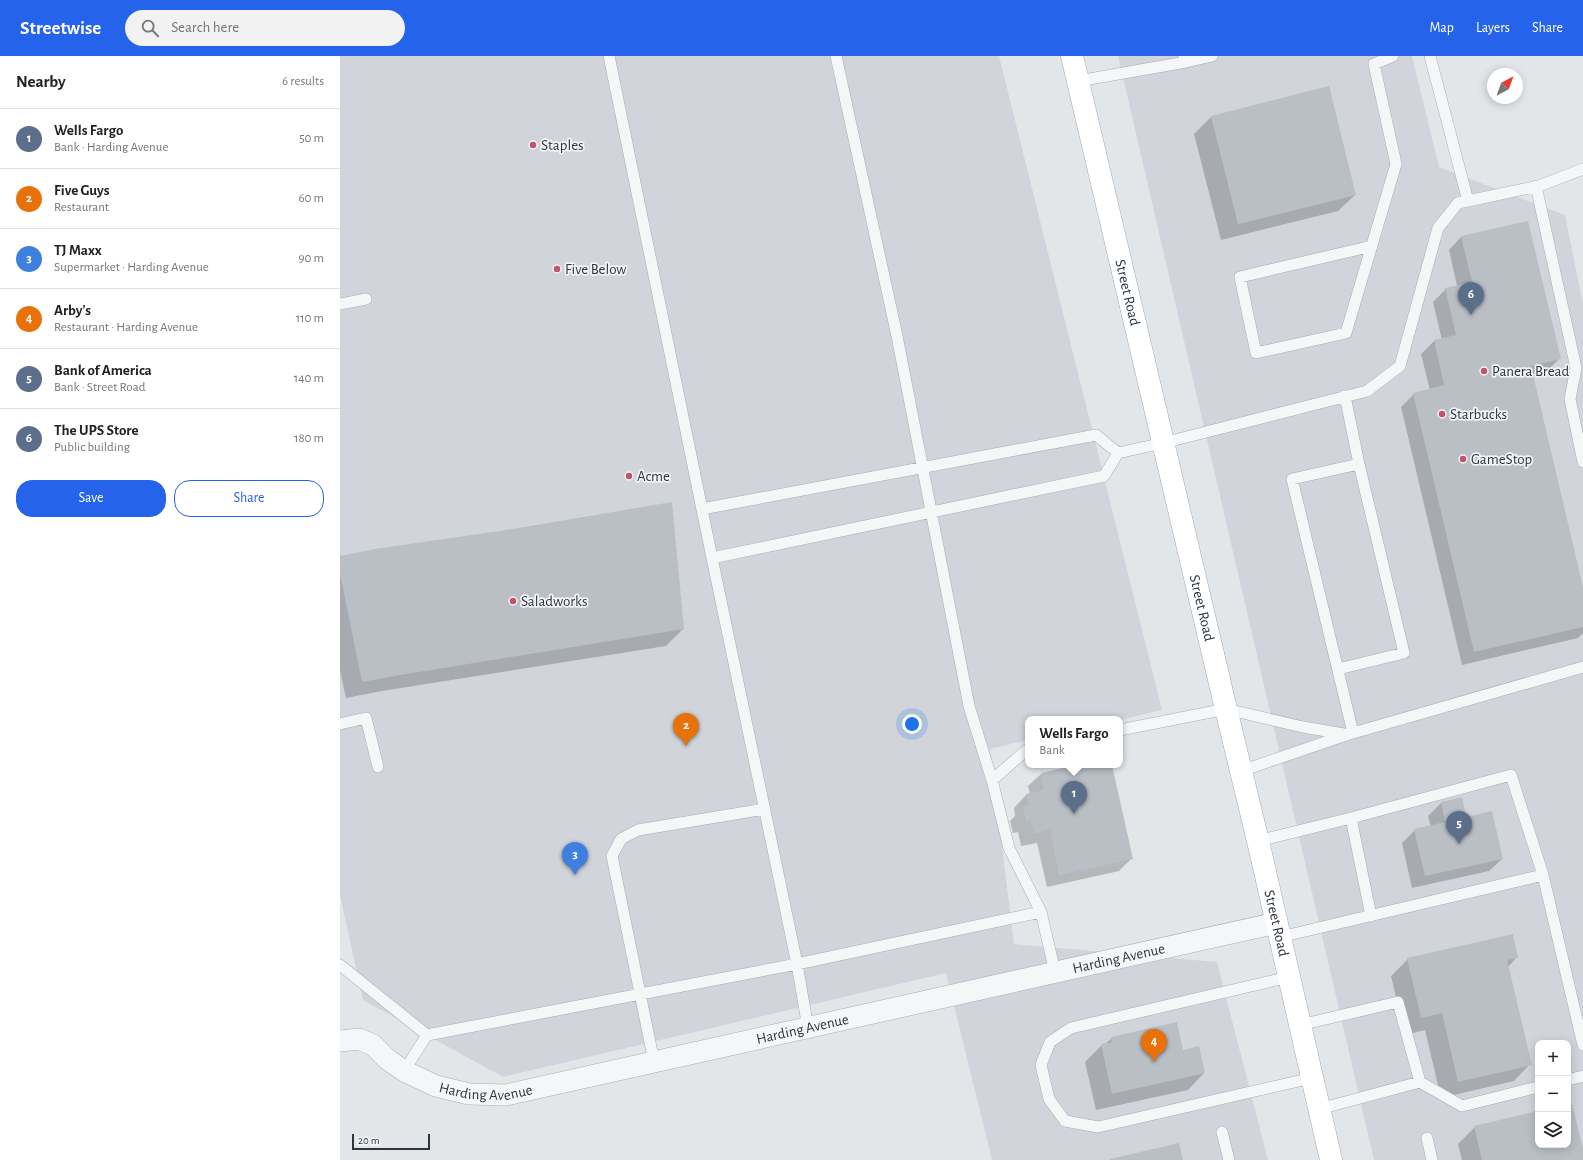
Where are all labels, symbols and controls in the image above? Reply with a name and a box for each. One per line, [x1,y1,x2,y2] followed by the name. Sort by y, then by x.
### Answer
[125,10,405,46] search box
[139,17,161,39] icon: search
[20,19,101,38] text: Streetwise
[171,20,239,35] text: Search here
[1429,21,1454,35] text: Map
[1476,21,1510,35] text: Layers
[1532,21,1563,35] text: Share
[1487,68,1523,104] north arrow
[16,73,66,90] text: Nearby
[282,75,324,88] text: 6 results
[54,123,123,138] text: Wells Fargo
[27,132,31,145] text: 1
[299,132,324,145] text: 50 m
[541,138,584,153] place label: Staples
[528,140,538,150] marker: Staples
[54,141,168,154] text: Bank · Harding Avenue
[54,183,110,198] text: Five Guys
[26,192,32,205] text: 2
[298,192,324,205] text: 60 m
[54,201,109,214] text: Restaurant
[54,243,102,258] text: TJ Maxx
[26,252,32,265] text: 3
[298,252,324,265] text: 90 m
[1112,258,1142,328] street label: Street Road
[54,261,209,274] text: Supermarket · Harding Avenue
[565,262,626,277] place label: Five Below
[552,264,562,274] marker: Five Below
[1458,282,1484,315] pin: 6
[54,303,91,318] text: Arby's
[26,312,32,325] text: 4
[296,312,324,325] text: 110 m
[54,321,198,334] text: Restaurant · Harding Avenue
[54,363,152,378] text: Bank of America
[1492,364,1570,379] place label: Panera Bread
[1479,366,1489,376] marker: Panera Bread
[26,372,32,385] text: 5
[294,372,324,385] text: 140 m
[54,381,145,394] text: Bank · Street Road
[1450,407,1507,422] place label: Starbucks
[1437,409,1447,419] marker: Starbucks
[54,423,139,438] text: The UPS Store
[26,432,32,445] text: 6
[294,432,324,445] text: 180 m
[54,441,130,454] text: Public building
[1471,452,1532,467] place label: GameStop
[1458,454,1468,464] marker: GameStop
[637,469,670,484] place label: Acme
[624,471,634,481] marker: Acme
[16,480,166,517] button: Save
[174,480,324,517] button: Share
[1187,573,1217,643] street label: Street Road
[521,594,587,609] place label: Saladworks
[508,596,518,606] marker: Saladworks
[673,713,699,746] pin: 2
[902,714,922,734] your location
[1025,716,1123,768] popup
[1039,726,1109,741] text: Wells Fargo
[1039,744,1065,757] text: Bank
[1061,781,1087,814] pin: 1
[1446,811,1472,844] pin: 5
[562,842,588,875] pin: 3
[1261,889,1291,958] street label: Street Road
[1071,941,1166,976] street label: Harding Avenue
[755,1012,850,1047] street label: Harding Avenue
[1141,1029,1167,1062] pin: 4
[1535,1040,1571,1148] map controls
[1535,1040,1571,1076] button: +
[1535,1076,1571,1112] button: −
[438,1080,534,1103] street label: Harding Avenue
[1535,1112,1571,1148] button: layers
[352,1132,430,1151] scale bar
[358,1135,379,1146] text: 20 m

